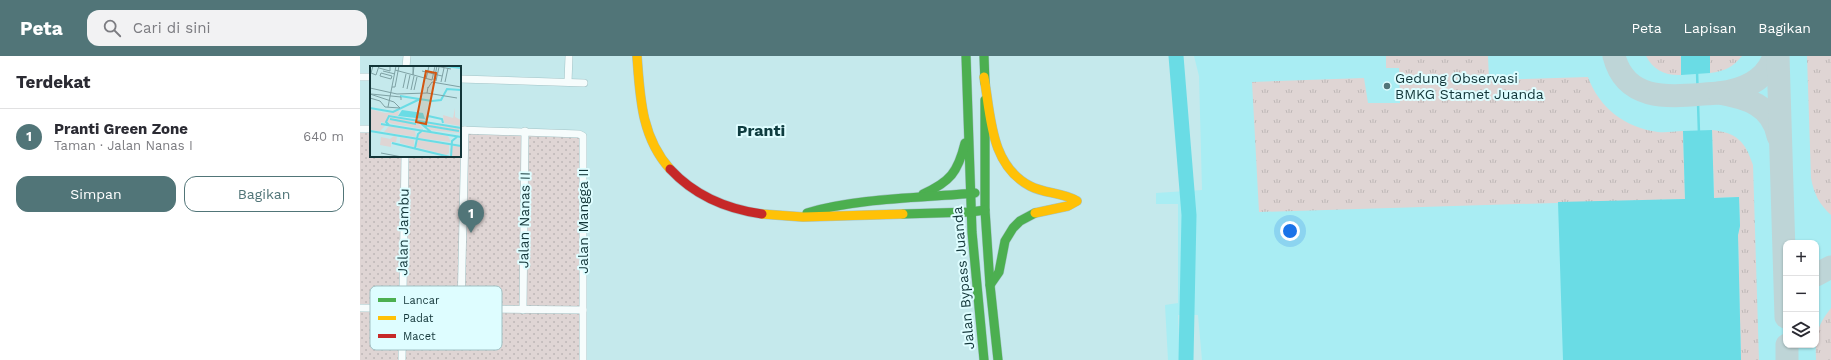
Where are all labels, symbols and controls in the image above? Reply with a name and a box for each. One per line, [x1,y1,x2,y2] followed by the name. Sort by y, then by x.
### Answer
[87,10,367,46] search box
[20,17,63,40] text: Peta
[101,17,123,39] icon: search
[133,19,210,37] text: Cari di sini
[1632,20,1662,36] text: Peta
[1684,20,1736,36] text: Lapisan
[1758,20,1811,36] text: Bagikan
[370,66,461,157] inset map
[1395,70,1544,102] place label: Gedung Observasi BMKG Stamet Juanda
[16,72,91,92] text: Terdekat
[1382,81,1392,91] marker: Gedung Observasi BMKG Stamet Juanda
[54,120,188,138] text: Pranti Green Zone
[737,121,785,140] district label: Pranti
[26,129,32,144] text: 1
[303,129,344,144] text: 640 m
[54,138,193,153] text: Taman · Jalan Nanas I
[575,168,591,274] street label: Jalan Mangga II
[515,172,533,268] street label: Jalan Nanas II
[16,176,176,212] button: Simpan
[184,176,344,212] button: Bagikan
[394,188,412,276] street label: Jalan Jambu
[458,200,484,233] pin: 1
[949,206,977,350] street label: Jalan Bypass Juanda
[1280,221,1300,241] your location
[1783,240,1819,348] map controls
[1783,240,1819,276] button: +
[1783,276,1819,312] button: −
[370,286,502,350] legend
[403,294,440,307] text: Lancar
[403,312,434,325] text: Padat
[1783,312,1819,348] button: layers
[403,330,436,343] text: Macet

